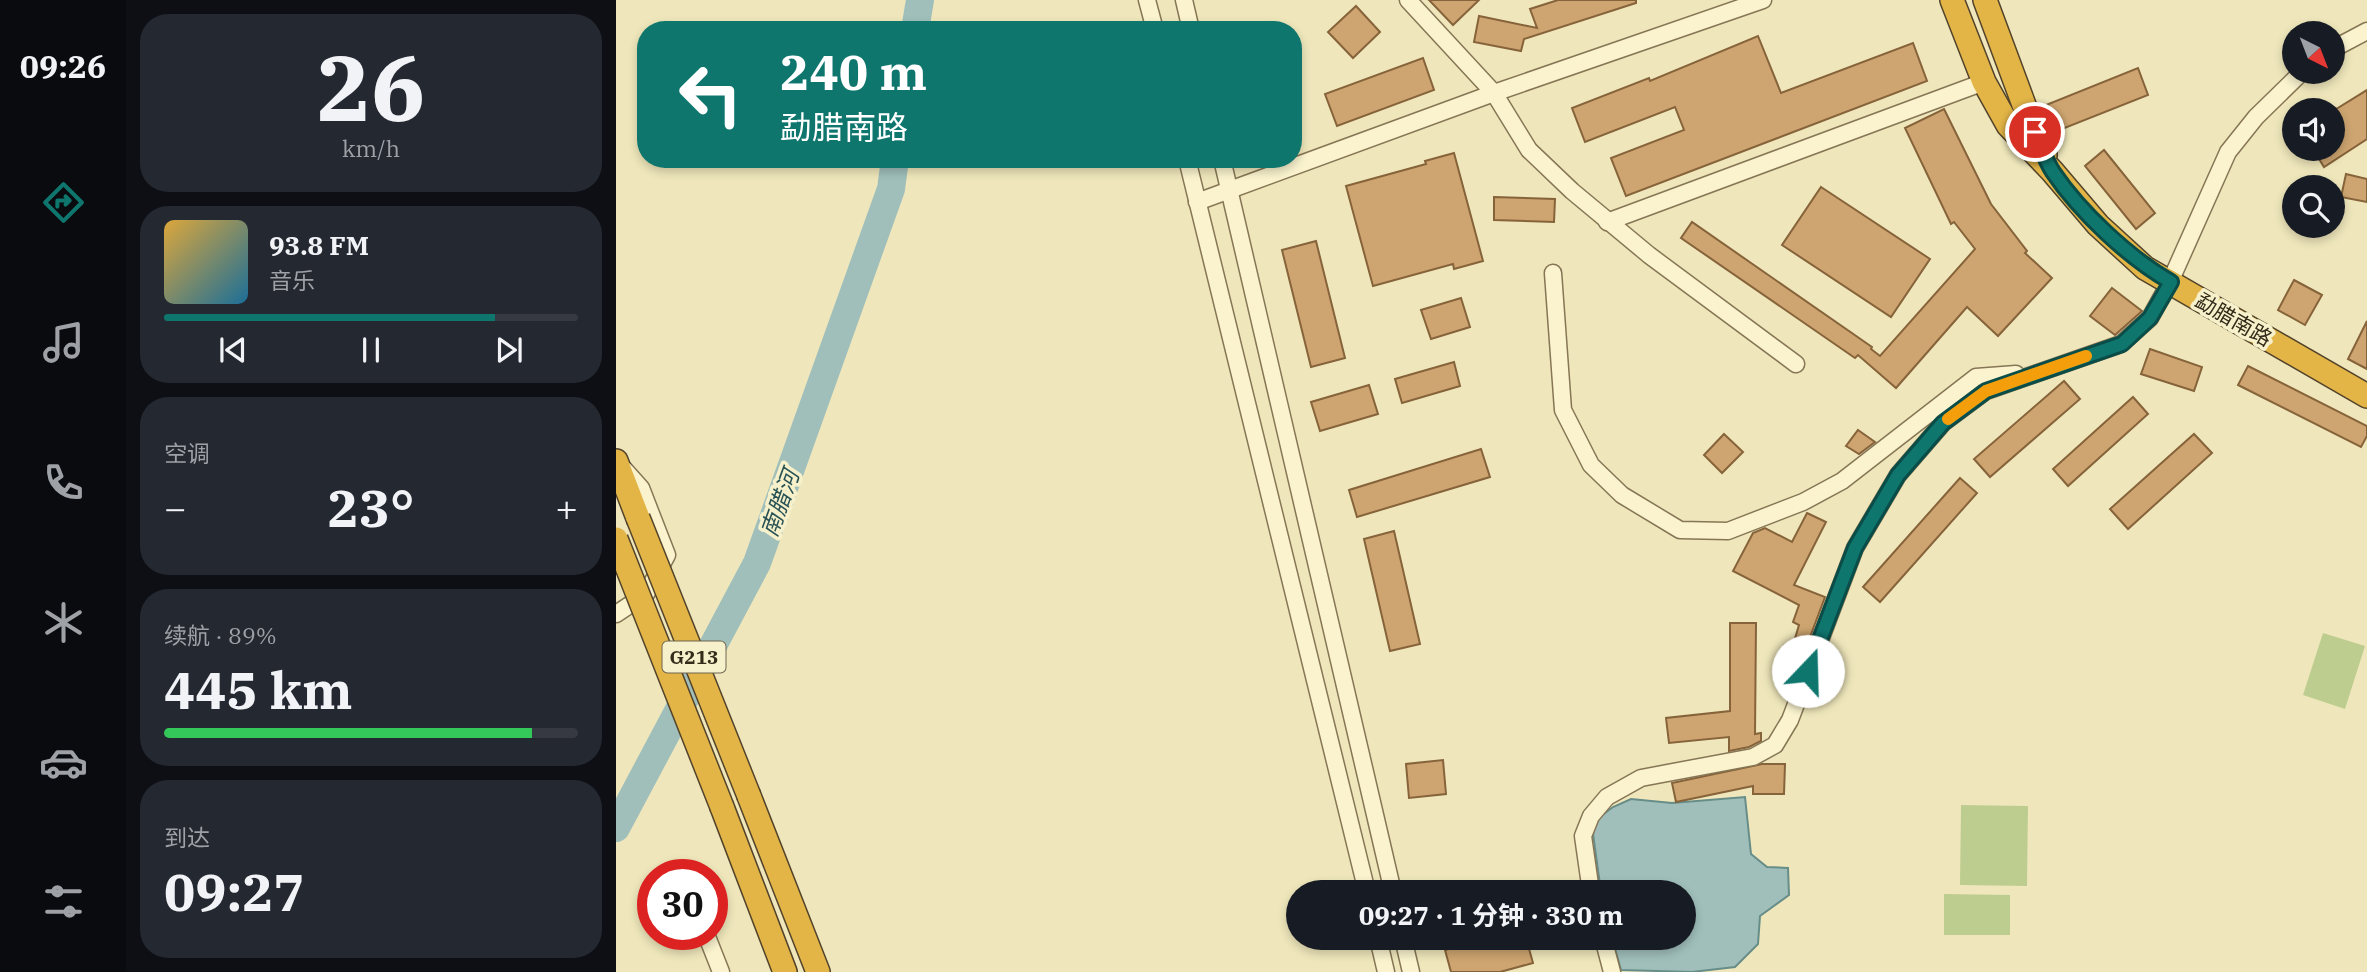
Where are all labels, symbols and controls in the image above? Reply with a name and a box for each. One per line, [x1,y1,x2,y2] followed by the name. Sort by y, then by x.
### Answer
[2282,21,2345,84] north arrow
[2282,21,2345,238] map controls
[316,28,426,146] text: 26
[780,40,927,103] text: 240 m
[20,45,106,87] text: 09:26
[665,49,756,140] icon: left
[2282,98,2345,161] button: sound
[2005,102,2065,162] pin
[780,106,908,148] text: 勐腊南路
[2016,113,2054,151] icon: arrive
[342,133,400,163] text: km/h
[2282,175,2345,238] button: search
[39,178,88,227] icon: directions
[269,228,369,262] text: 93.8 FM
[269,265,315,295] text: 音乐
[2191,286,2277,352] street label: 勐腊南路
[39,318,88,367] icon: music
[214,331,252,369] icon: previous
[352,331,390,369] icon: pause
[490,331,528,369] icon: next
[164,438,210,468] text: 空调
[39,458,88,507] icon: phone
[753,462,806,541] water label: 南腊河
[328,474,414,541] text: 23°
[164,483,187,532] text: −
[555,483,578,532] text: +
[39,598,88,647] icon: climate
[164,620,277,650] text: 续航 · 89%
[1771,634,1845,708] position arrow
[662,642,726,672] road number: G213
[164,656,353,723] text: 445 km
[39,738,88,787] icon: car
[164,822,210,852] text: 到达
[164,858,305,925] text: 09:27
[637,859,728,950] speed limit sign: 30
[39,877,88,926] icon: filters
[1359,898,1623,932] text: 09:27 · 1 分钟 · 330 m

